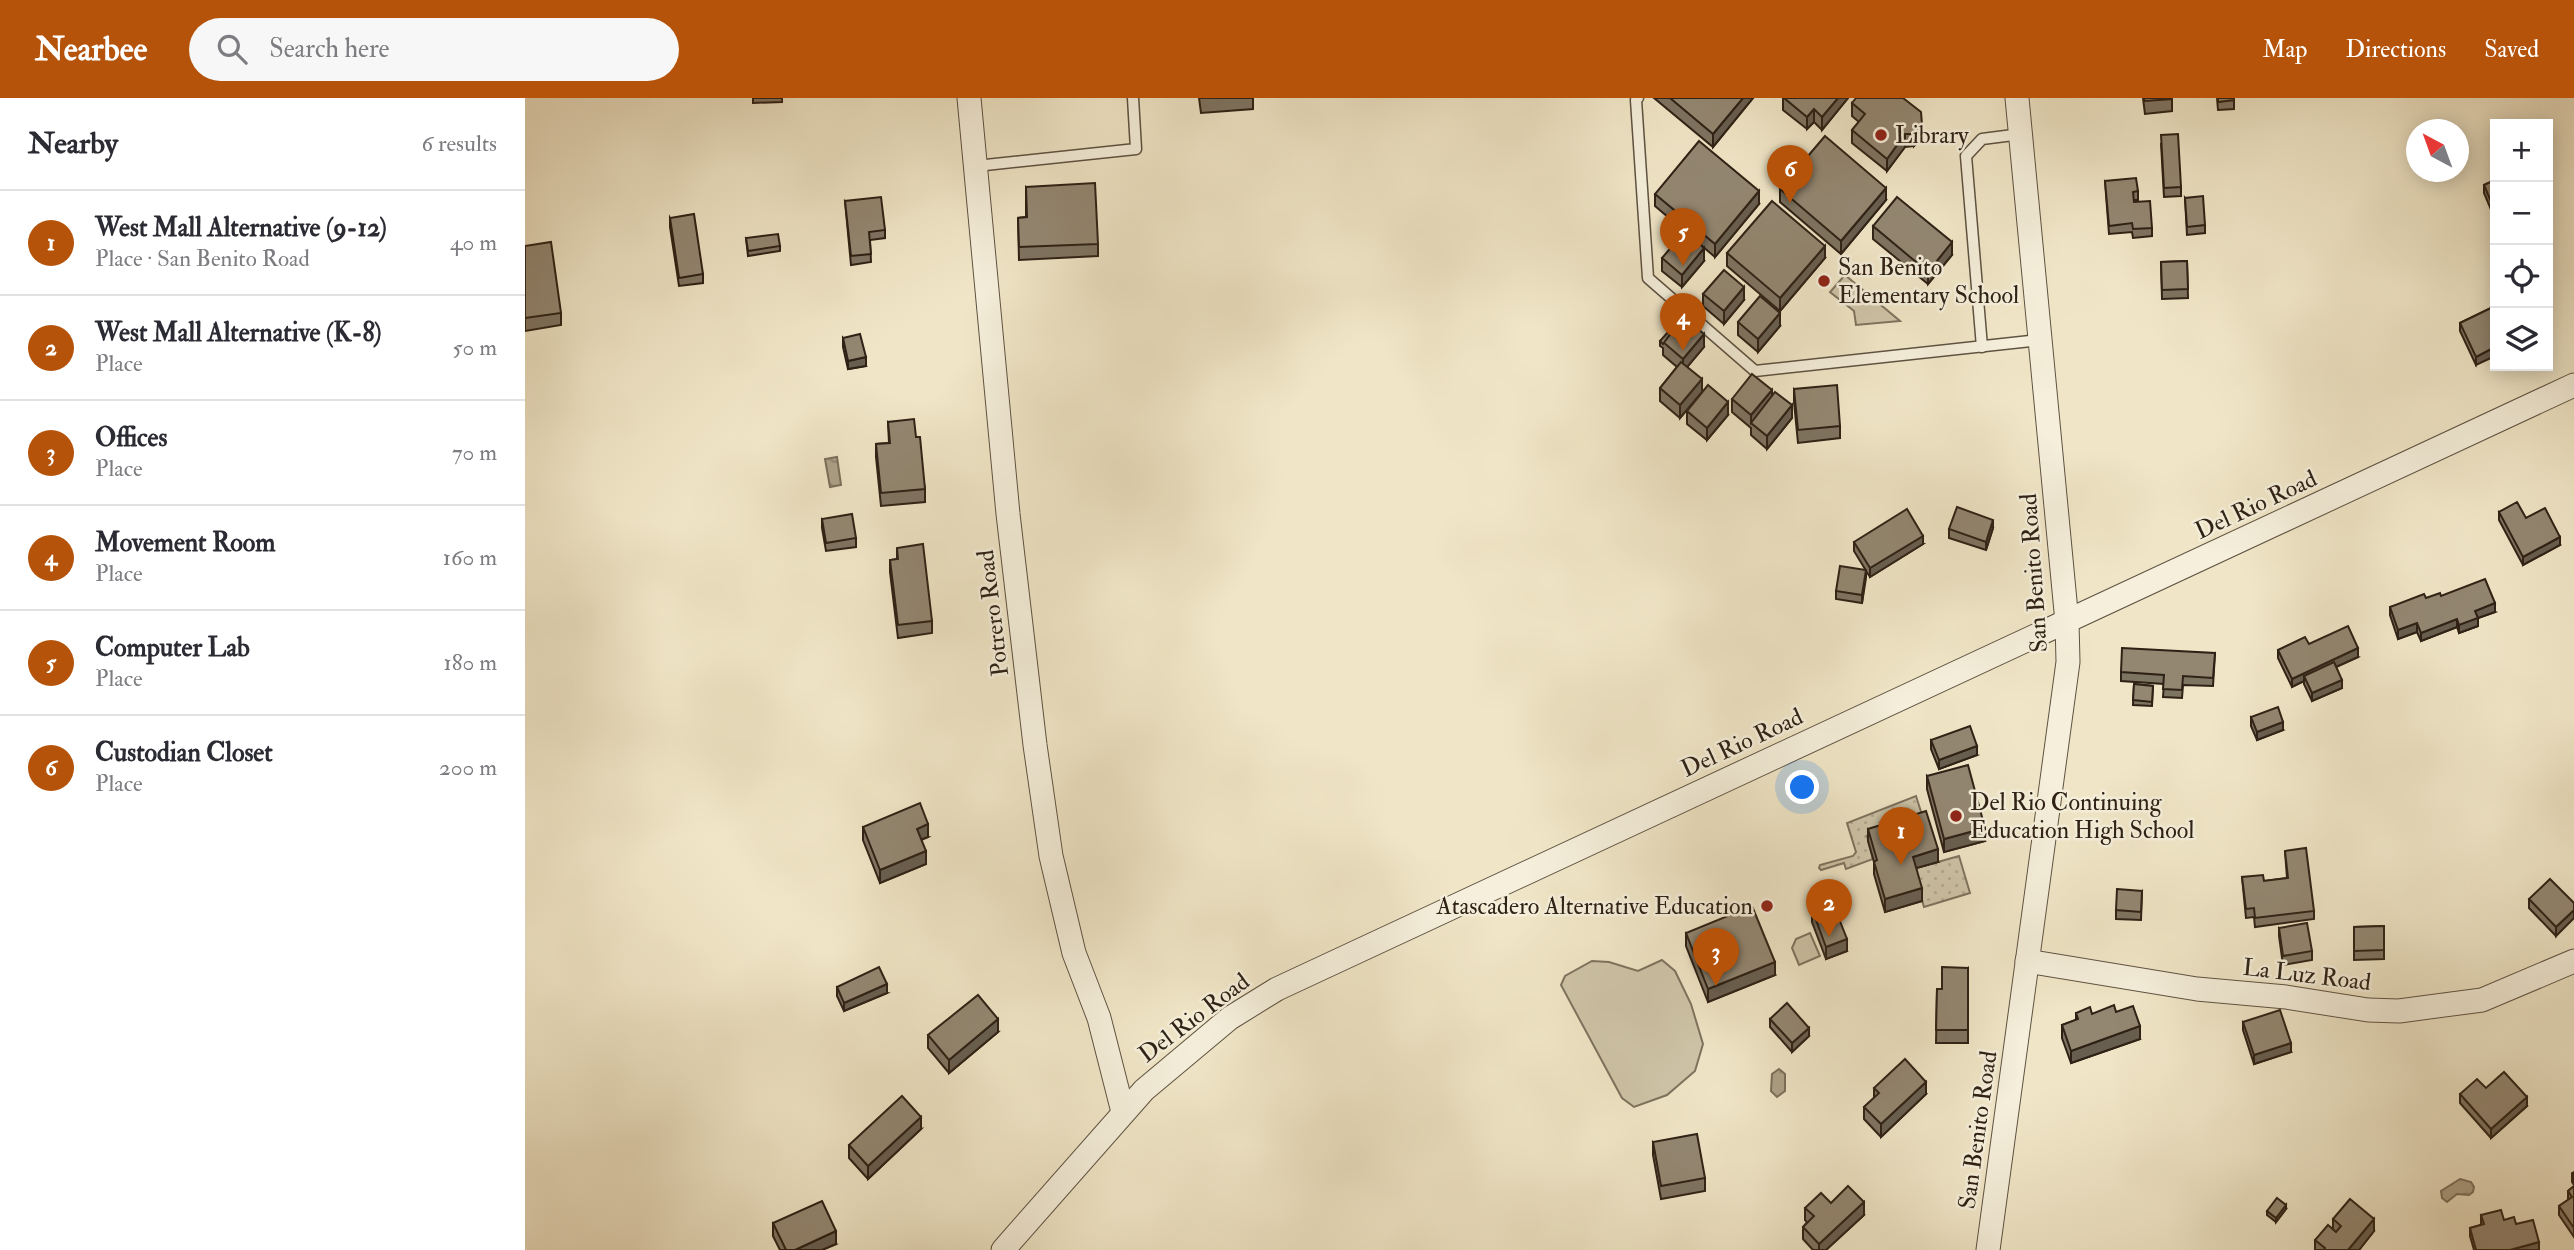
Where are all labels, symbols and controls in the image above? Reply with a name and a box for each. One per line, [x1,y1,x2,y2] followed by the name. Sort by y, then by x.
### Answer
[189,18,679,81] search box
[35,29,147,70] text: Nearbee
[213,30,251,68] icon: search
[269,33,389,65] text: Search here
[2262,34,2307,65] text: Map
[2345,34,2446,65] text: Directions
[2484,34,2539,65] text: Saved
[2406,119,2469,182] north arrow
[2490,119,2553,371] map controls
[2490,119,2553,182] button: +
[1895,120,1969,151] place label: Library
[28,125,118,162] text: Nearby
[1873,127,1889,143] marker: Library
[422,129,497,158] text: 6 results
[1767,145,1813,203] pin: 6
[2490,182,2553,245] button: −
[1660,208,1706,266] pin: 5
[95,212,387,244] text: West Mall Alternative (9-12)
[47,228,55,257] text: 1
[450,228,497,257] text: 40 m
[95,244,310,273] text: Place · San Benito Road
[2490,245,2553,308] button: locate
[1838,252,2019,311] place label: San Benito Elementary School
[1816,273,1832,289] marker: San Benito Elementary School
[1660,293,1706,351] pin: 4
[2490,308,2553,371] button: layers
[95,317,381,349] text: West Mall Alternative (K-8)
[45,333,57,362] text: 2
[453,333,497,362] text: 50 m
[95,349,143,378] text: Place
[95,422,167,454] text: Offices
[47,438,55,467] text: 3
[452,438,497,467] text: 70 m
[95,454,143,483] text: Place
[2190,463,2322,547] street label: Del Rio Road
[2013,492,2055,654] street label: San Benito Road
[95,527,275,559] text: Movement Room
[45,543,57,572] text: 4
[443,543,497,572] text: 160 m
[970,548,1016,678] street label: Potrero Road
[95,559,143,588] text: Place
[95,632,250,664] text: Computer Lab
[46,648,56,677] text: 5
[444,648,497,677] text: 180 m
[95,664,143,693] text: Place
[1676,701,1808,785] street label: Del Rio Road
[95,737,273,769] text: Custodian Closet
[45,753,57,782] text: 6
[439,753,497,782] text: 200 m
[95,769,143,798] text: Place
[1785,770,1819,804] your location
[1970,787,2194,846] place label: Del Rio Continuing Education High School
[1878,807,1924,865] pin: 1
[1948,808,1964,824] marker: Del Rio Continuing Education High School
[1806,879,1852,937] pin: 2
[1435,891,1753,922] place label: Atascadero Alternative Education
[1759,898,1775,914] marker: Atascadero Alternative Education
[1693,928,1739,986] pin: 3
[2241,952,2373,998] street label: La Luz Road
[1132,966,1256,1070] street label: Del Rio Road
[1952,1049,2004,1211] street label: San Benito Road

